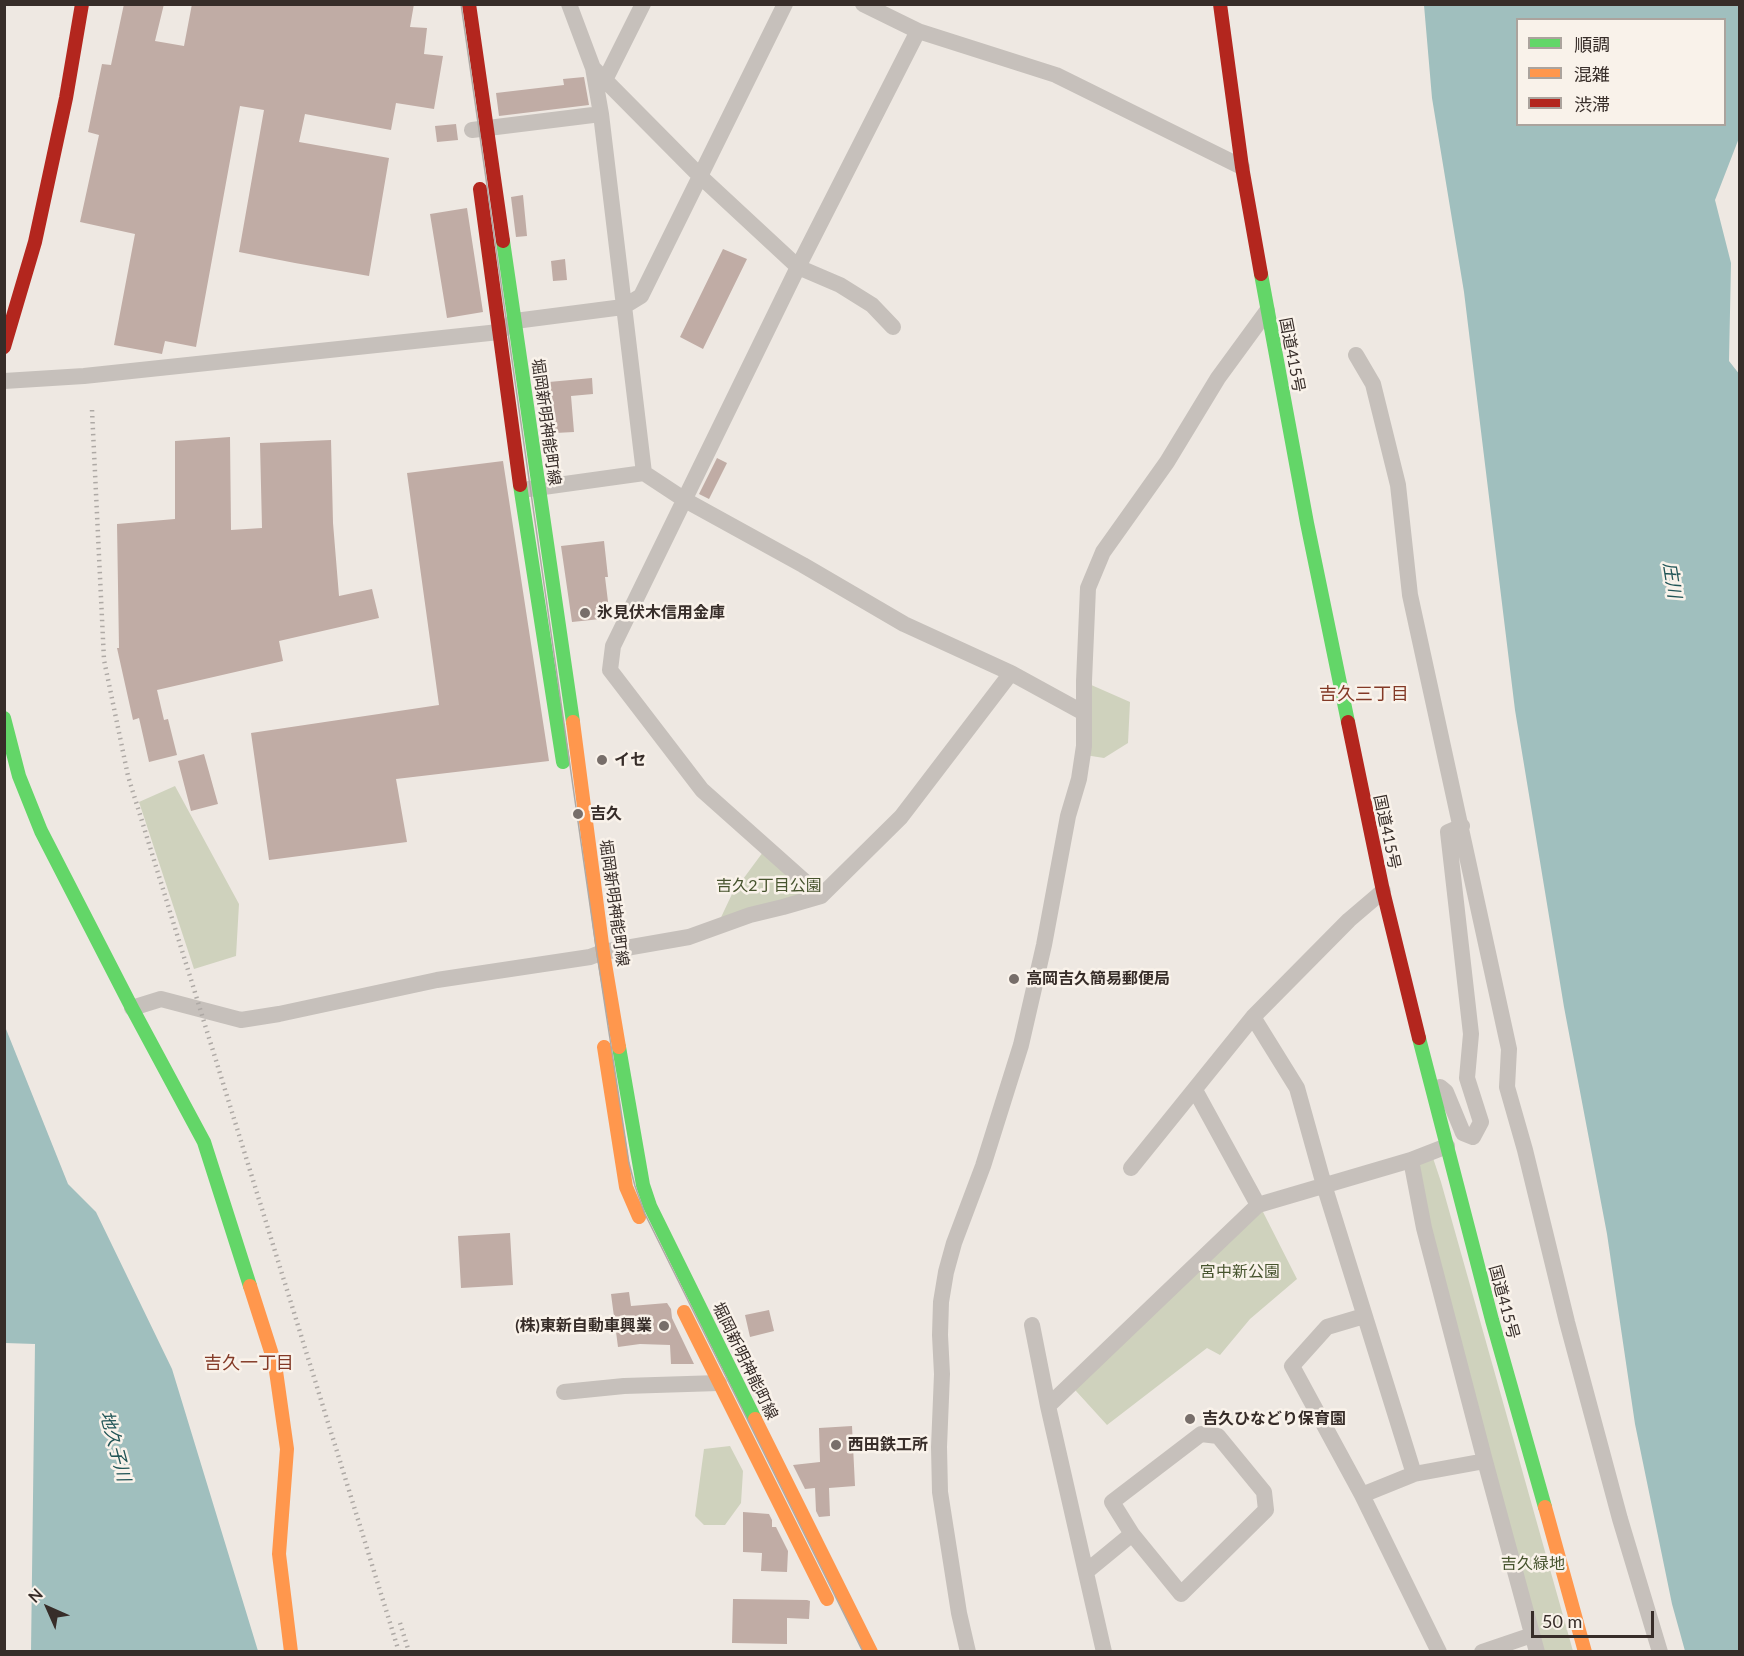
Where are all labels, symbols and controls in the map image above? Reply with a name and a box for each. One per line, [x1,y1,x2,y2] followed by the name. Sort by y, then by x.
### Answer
[1516,18,1726,126] legend
[1574,33,1610,55] text: 順調
[1574,63,1610,85] text: 混雑
[1574,93,1610,115] text: 渋滞
[1275,316,1309,394] street label: 国道415号
[528,357,564,487] street label: 堀岡新明神能町線
[1659,561,1685,599] water label: 庄川
[597,603,725,623] place label: 氷見伏木信用金庫
[578,606,592,620] marker: 氷見伏木信用金庫
[1319,683,1409,705] district label: 吉久三丁目
[614,750,646,770] place label: イセ
[595,753,609,767] marker: イセ
[1370,793,1404,871] street label: 国道415号
[590,804,622,824] place label: 吉久
[571,807,585,821] marker: 吉久
[596,838,632,968] street label: 堀岡新明神能町線
[716,876,822,896] park label: 吉久2丁目公園
[1026,969,1170,989] place label: 高岡吉久簡易郵便局
[1007,972,1021,986] marker: 高岡吉久簡易郵便局
[1200,1262,1280,1282] park label: 宮中新公園
[1485,1263,1523,1341] street label: 国道415号
[708,1299,782,1423] street label: 堀岡新明神能町線
[515,1316,652,1336] place label: (株)東新自動車興業
[657,1319,671,1333] marker: (株)東新自動車興業
[204,1352,294,1374] district label: 吉久一丁目
[95,1408,135,1484] water label: 地久子川
[1202,1409,1346,1429] place label: 吉久ひなどり保育園
[1183,1412,1197,1426] marker: 吉久ひなどり保育園
[848,1435,928,1455] place label: 西田鉄工所
[829,1438,843,1452] marker: 西田鉄工所
[1501,1554,1565,1574] park label: 吉久緑地
[18,1578,78,1638] north arrow
[24,1584,46,1606] text: N
[1534,1599,1657,1637] scale bar
[1542,1610,1582,1632] text: 50 m

